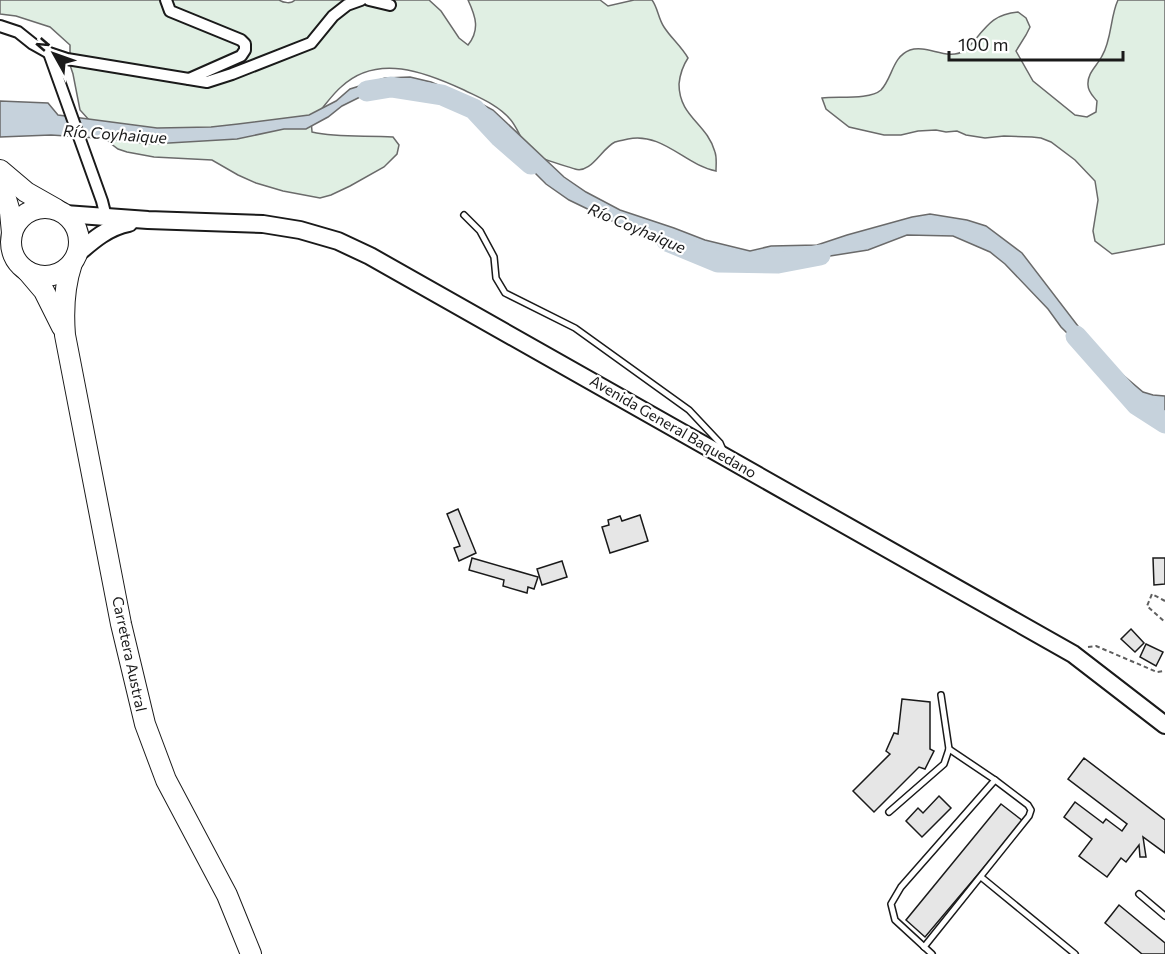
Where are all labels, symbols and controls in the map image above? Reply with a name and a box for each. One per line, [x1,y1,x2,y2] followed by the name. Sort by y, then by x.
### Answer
[24,24,84,84] north arrow
[949,24,1123,62] scale bar
[31,33,53,55] text: N
[958,33,1008,55] text: 100 m
[62,120,168,147] water label: Río Coyhaique
[586,198,689,257] water label: Río Coyhaique
[587,371,760,481] street label: Avenida General Baquedano
[109,595,151,713] street label: Carretera Austral

